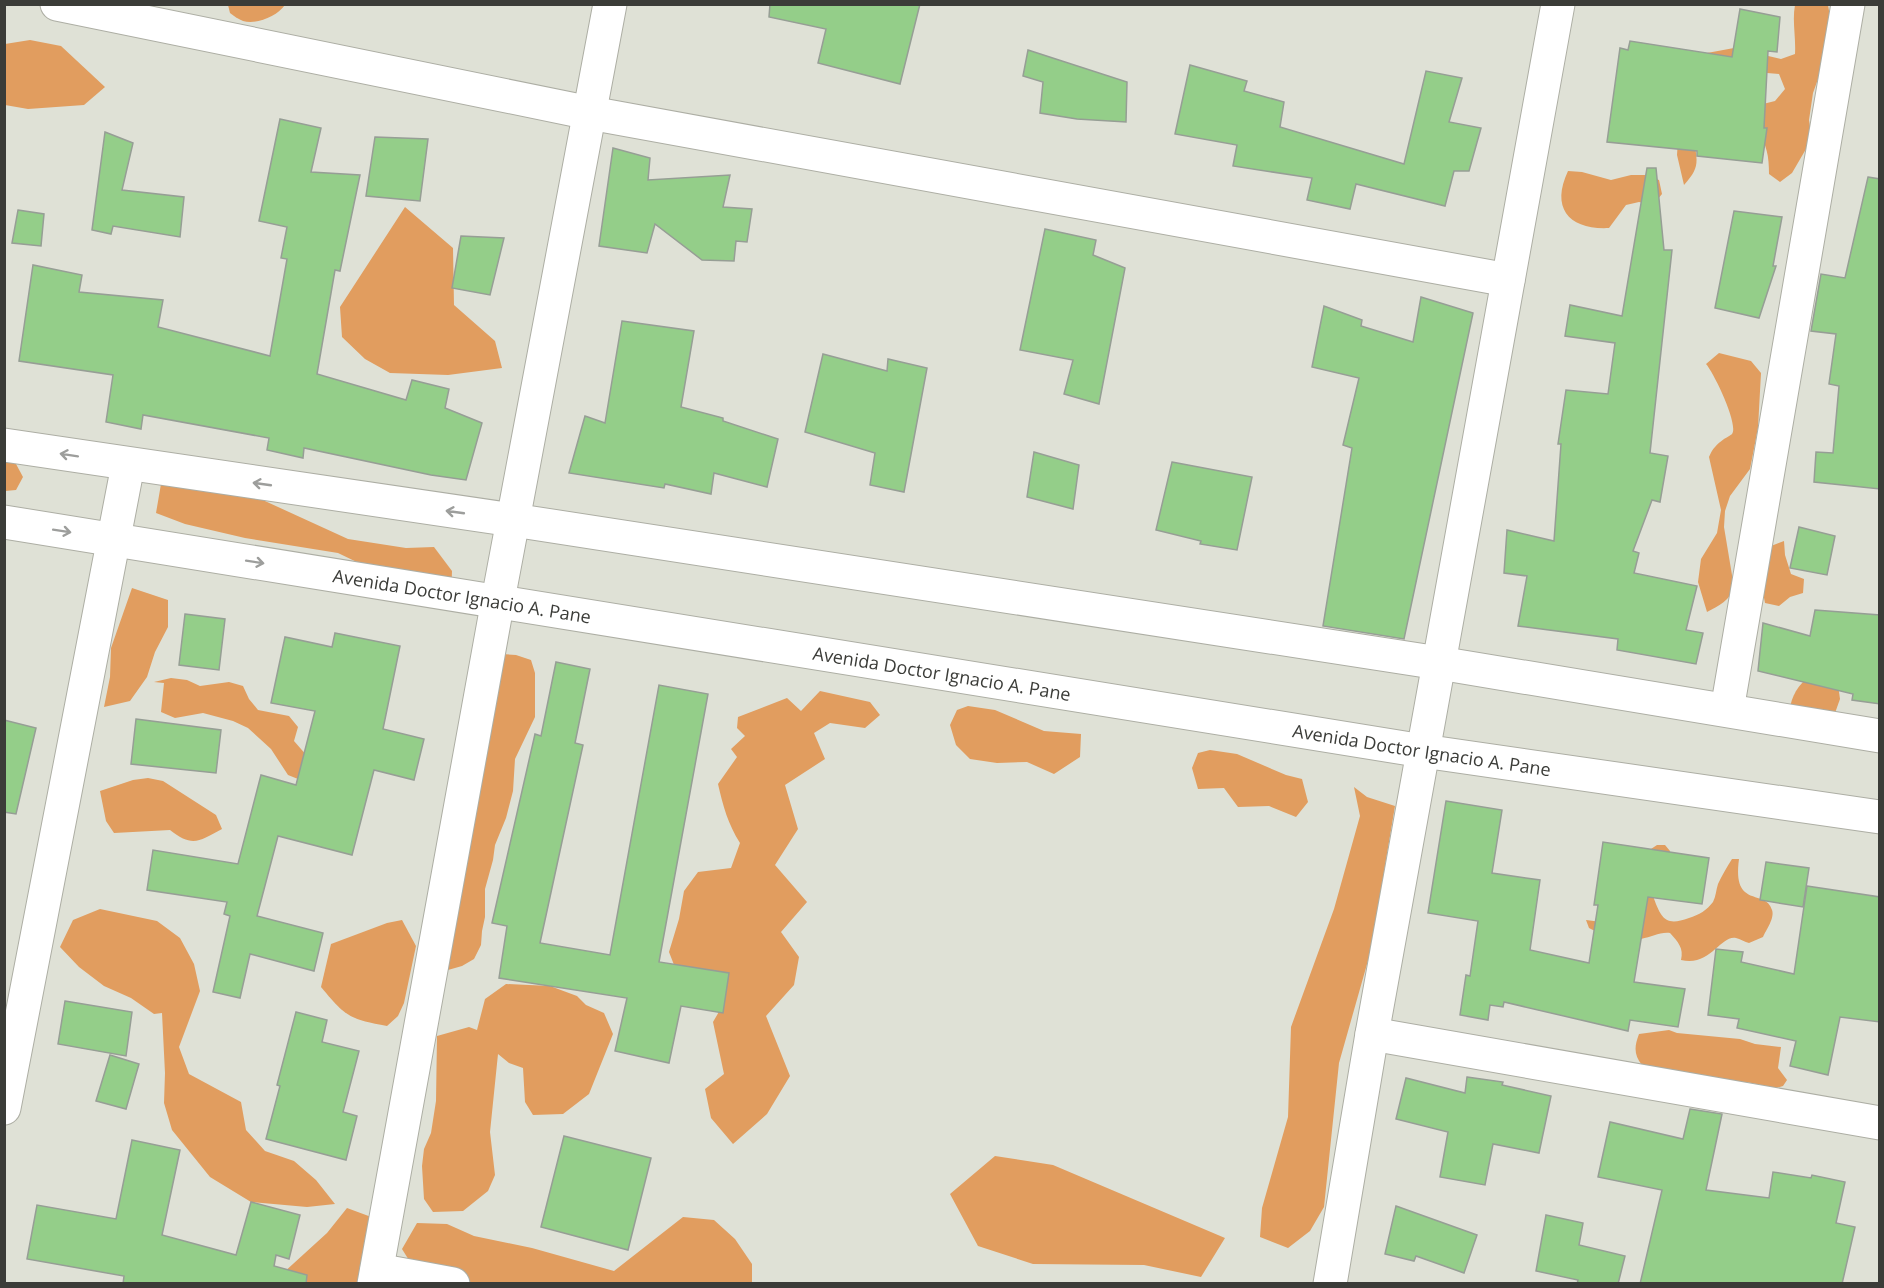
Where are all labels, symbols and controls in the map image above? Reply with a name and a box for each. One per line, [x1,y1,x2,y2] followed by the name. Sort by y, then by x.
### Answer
[60,450,80,461] one-way arrow
[253,479,273,490] one-way arrow
[446,507,466,518] one-way arrow
[52,526,72,537] one-way arrow
[244,556,264,567] one-way arrow
[331,563,593,629] street label: Avenida Doctor Ignacio A. Pane
[811,641,1073,706] street label: Avenida Doctor Ignacio A. Pane
[1291,718,1553,781] street label: Avenida Doctor Ignacio A. Pane

